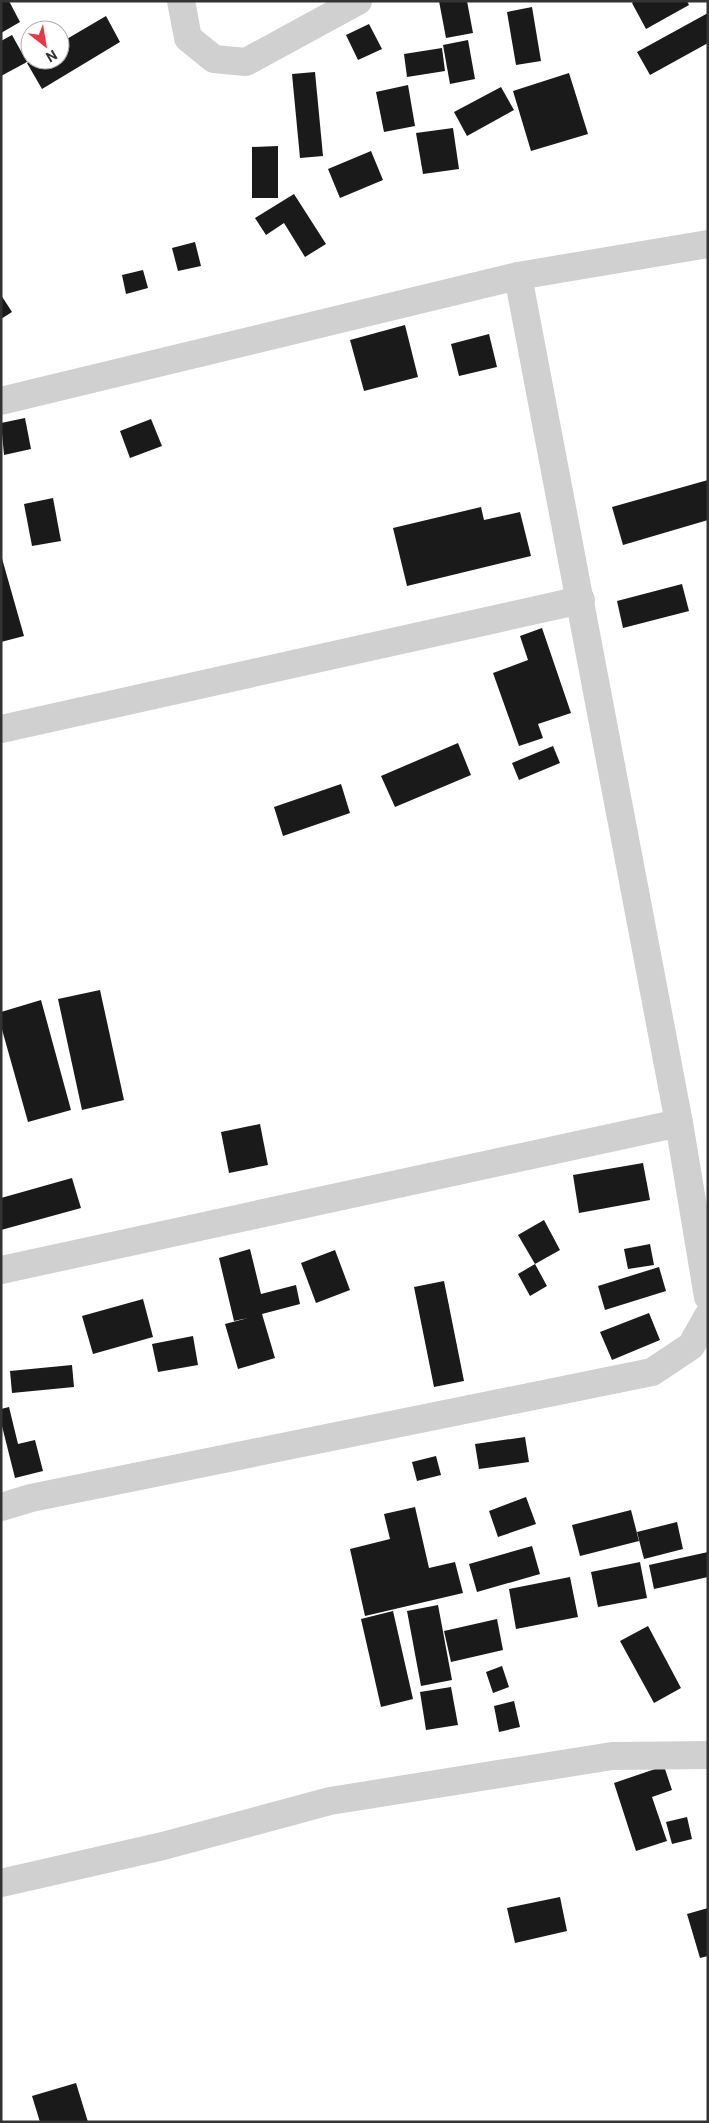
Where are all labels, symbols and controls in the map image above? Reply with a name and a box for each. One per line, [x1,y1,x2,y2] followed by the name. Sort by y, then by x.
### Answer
[20,20,70,70] north arrow
[43,47,60,66] text: N

